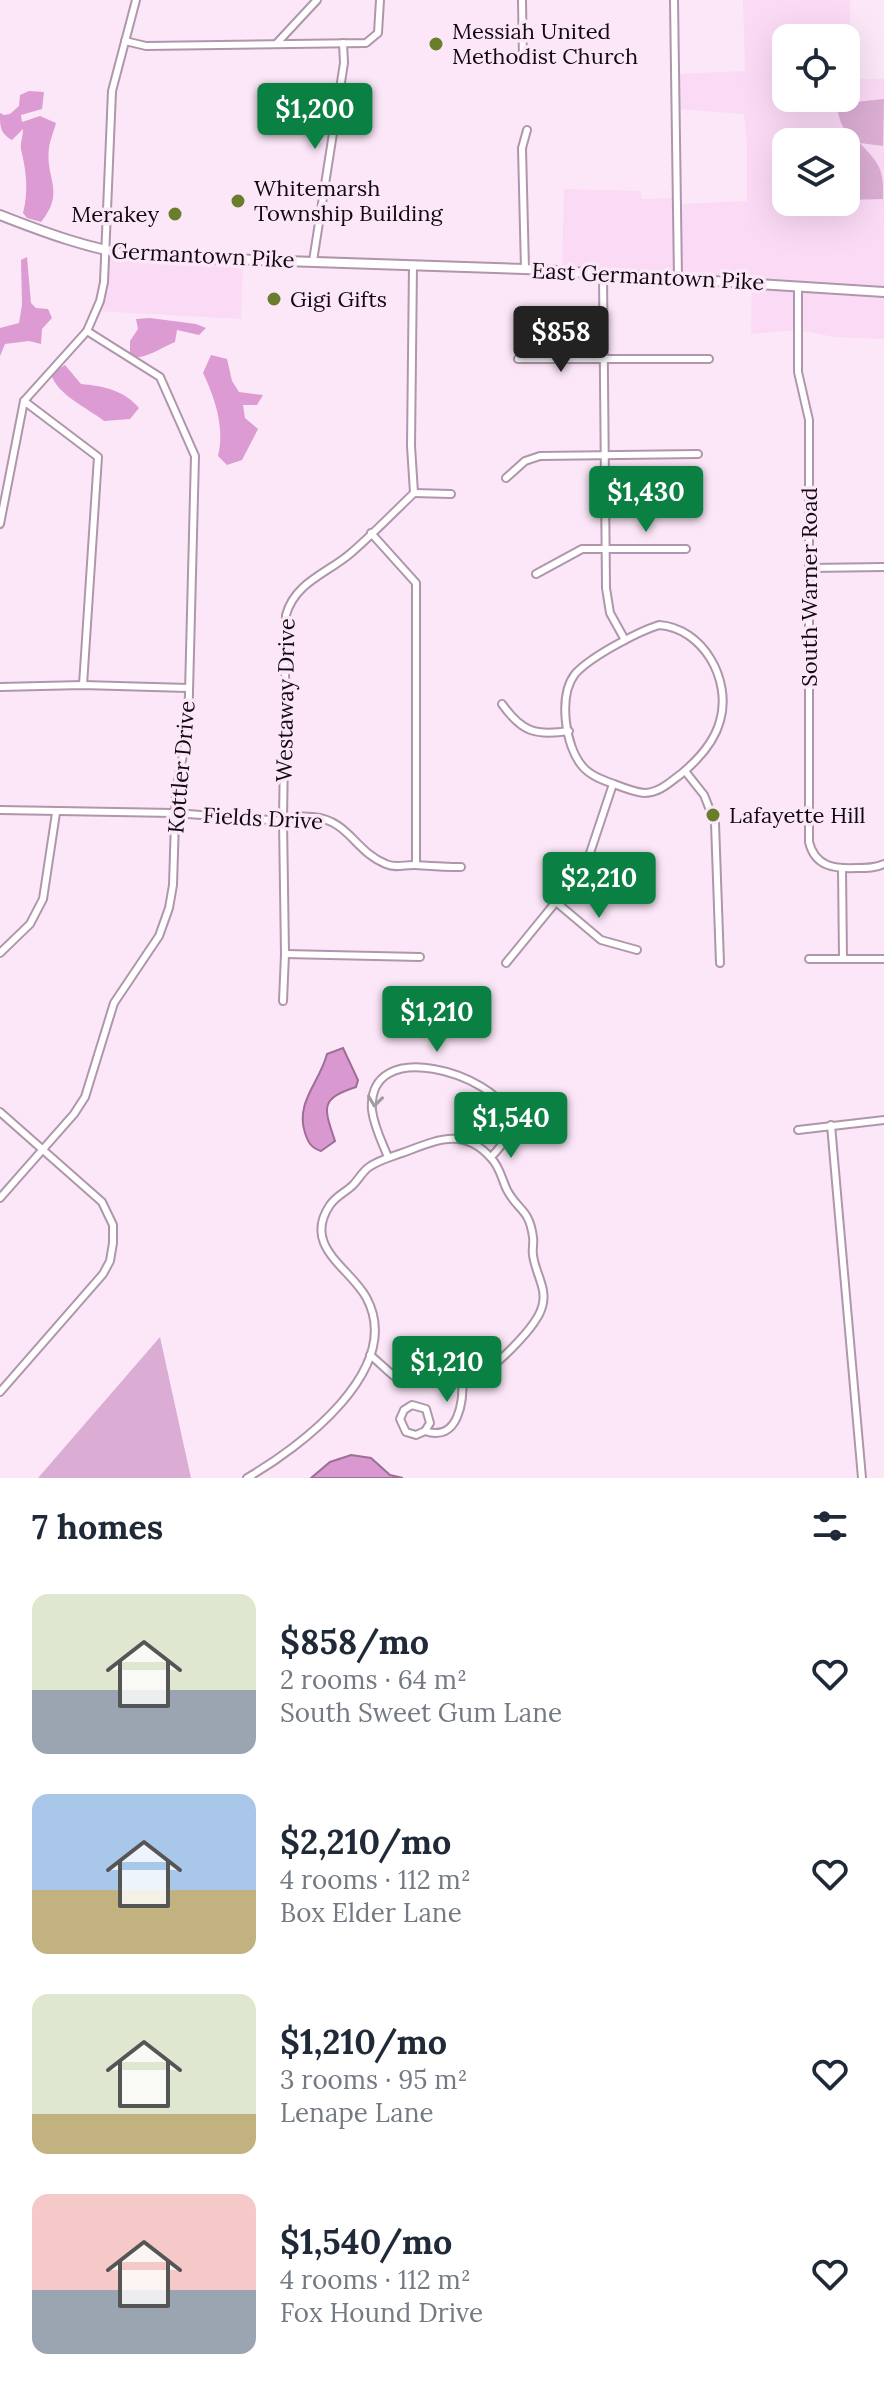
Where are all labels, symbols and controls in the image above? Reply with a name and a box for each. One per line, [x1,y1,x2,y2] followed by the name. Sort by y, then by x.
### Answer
[452,17,638,70] place label: Messiah United Methodist Church
[772,24,860,216] map controls
[772,24,860,112] button: locate
[427,35,445,53] marker: Messiah United Methodist Church
[250,83,380,151] pin: $1,200
[275,92,355,125] text: $1,200
[772,128,860,216] button: layers
[254,174,444,227] place label: Whitemarsh Township Building
[229,192,247,210] marker: Whitemarsh Township Building
[71,200,159,228] place label: Merakey
[166,205,184,223] marker: Merakey
[111,236,295,274] street label: Germantown Pike
[531,256,765,296] street label: East Germantown Pike
[290,285,387,313] place label: Gigi Gifts
[265,290,283,308] marker: Gigi Gifts
[514,306,608,374] pin: $858
[531,315,591,348] text: $858
[581,466,711,534] pin: $1,430
[607,475,685,508] text: $1,430
[795,487,823,687] street label: South Warner Road
[270,618,300,782] street label: Westaway Drive
[161,699,201,834] street label: Kottler Drive
[202,801,324,835] street label: Fields Drive
[729,801,865,829] place label: Lafayette Hill
[704,806,722,824] marker: Lafayette Hill
[534,852,664,920] pin: $2,210
[561,861,637,894] text: $2,210
[372,986,502,1054] pin: $1,210
[400,995,474,1028] text: $1,210
[446,1092,576,1160] pin: $1,540
[367,1094,384,1108] one-way arrow
[472,1101,550,1134] text: $1,540
[382,1336,512,1404] pin: $1,210
[410,1345,484,1378] text: $1,210
[808,1504,852,1548] icon: filters
[32,1505,163,1548] text: 7 homes
[280,1620,429,1663] text: $858/mo
[96,1626,192,1722] icon: home
[808,1652,852,1696] icon: heart
[280,1663,467,1696] text: 2 rooms · 64 m²
[280,1696,562,1729] text: South Sweet Gum Lane
[280,1820,451,1863] text: $2,210/mo
[96,1826,192,1922] icon: home
[808,1852,852,1896] icon: heart
[280,1863,471,1896] text: 4 rooms · 112 m²
[280,1896,462,1929] text: Box Elder Lane
[280,2020,447,2063] text: $1,210/mo
[96,2026,192,2122] icon: home
[808,2052,852,2096] icon: heart
[280,2063,468,2096] text: 3 rooms · 95 m²
[280,2096,434,2129] text: Lenape Lane
[280,2220,452,2263] text: $1,540/mo
[96,2226,192,2322] icon: home
[808,2252,852,2296] icon: heart
[280,2263,471,2296] text: 4 rooms · 112 m²
[280,2296,483,2329] text: Fox Hound Drive

